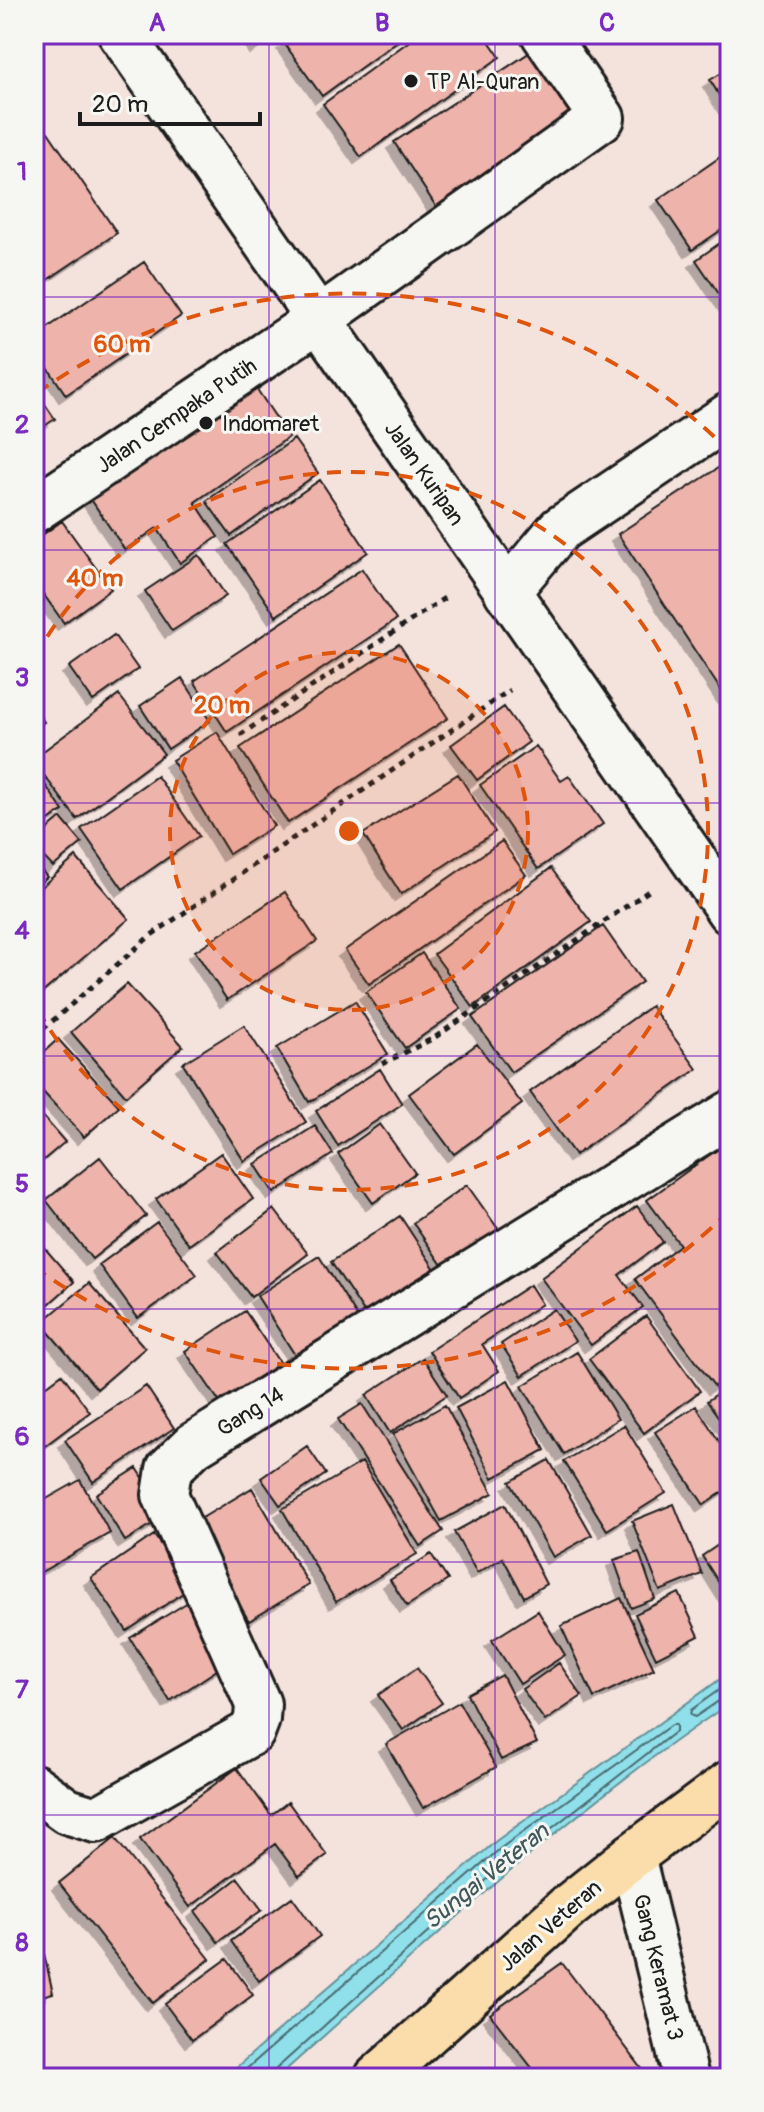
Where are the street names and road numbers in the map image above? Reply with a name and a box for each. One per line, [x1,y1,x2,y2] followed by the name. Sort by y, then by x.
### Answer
[91,352,262,480] street label: Jalan Cempaka Putih
[378,416,470,531] street label: Jalan Kuripan
[212,1380,289,1443] street label: Gang 14
[494,1874,608,1978] street label: Jalan Veteran
[626,1891,690,2043] street label: Gang Keramat 3

